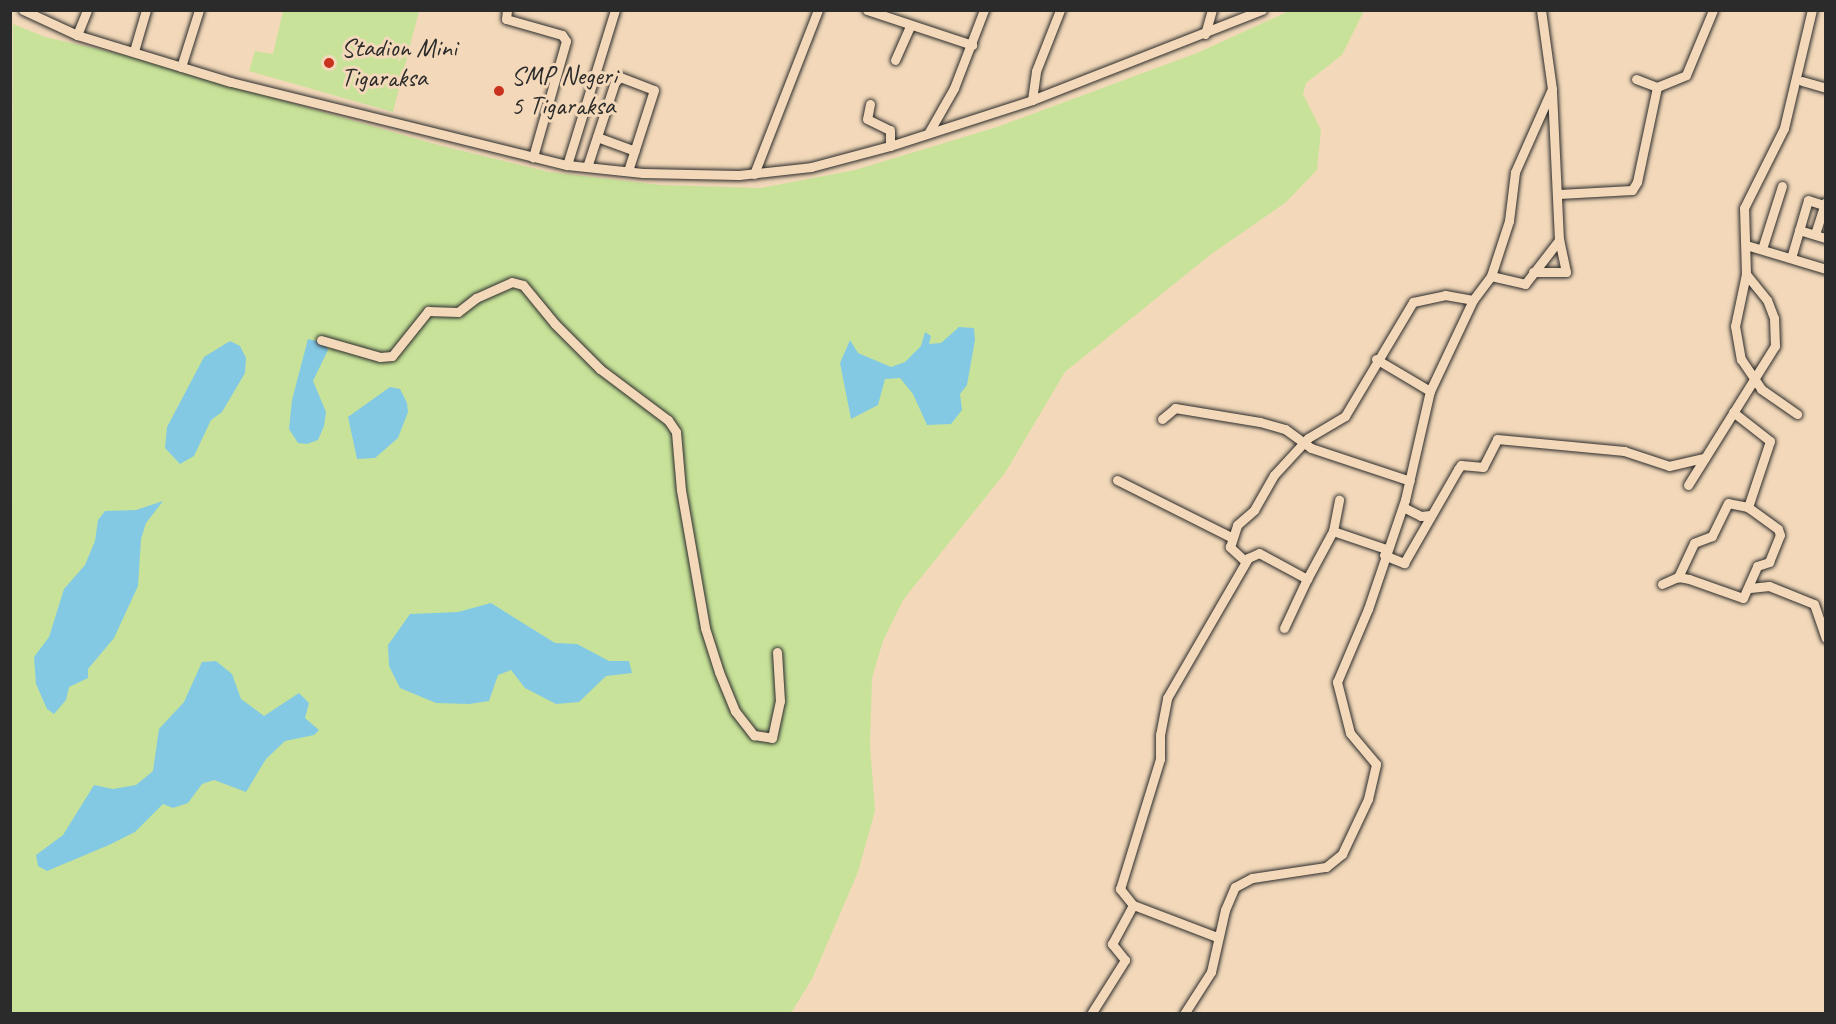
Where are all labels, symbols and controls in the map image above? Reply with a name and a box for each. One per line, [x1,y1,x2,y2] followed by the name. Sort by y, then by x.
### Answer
[341,32,457,94] place label: Stadion Mini Tigaraksa
[322,56,336,70] marker: Stadion Mini Tigaraksa
[511,60,617,122] place label: SMP Negeri 5 Tigaraksa
[492,84,506,98] marker: SMP Negeri 5 Tigaraksa

